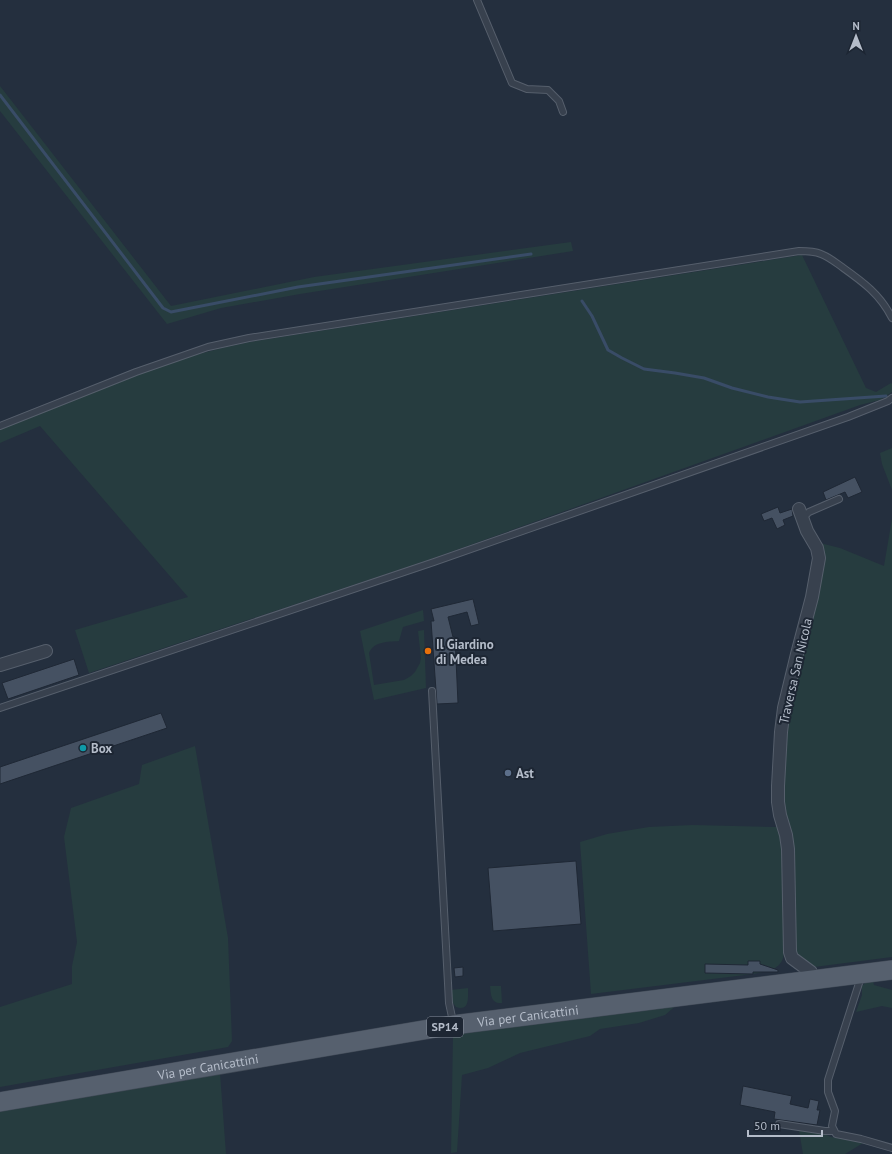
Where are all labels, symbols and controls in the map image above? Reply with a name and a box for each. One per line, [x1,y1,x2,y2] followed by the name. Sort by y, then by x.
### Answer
[836,16,876,56] north arrow
[852,19,860,33] text: N
[775,616,816,726] street label: Traversa San Nicola
[436,636,494,668] place label: Il Giardino di Medea
[423,646,433,656] marker: Il Giardino di Medea
[91,740,112,757] place label: Box
[78,743,88,753] marker: Box
[516,765,534,782] place label: Ast
[503,768,513,778] marker: Ast
[475,1001,580,1031] street label: Via per Canicattini
[427,1017,463,1037] road number: SP14
[155,1050,260,1084] street label: Via per Canicattini
[748,1112,822,1138] scale bar
[754,1118,780,1133] text: 50 m

